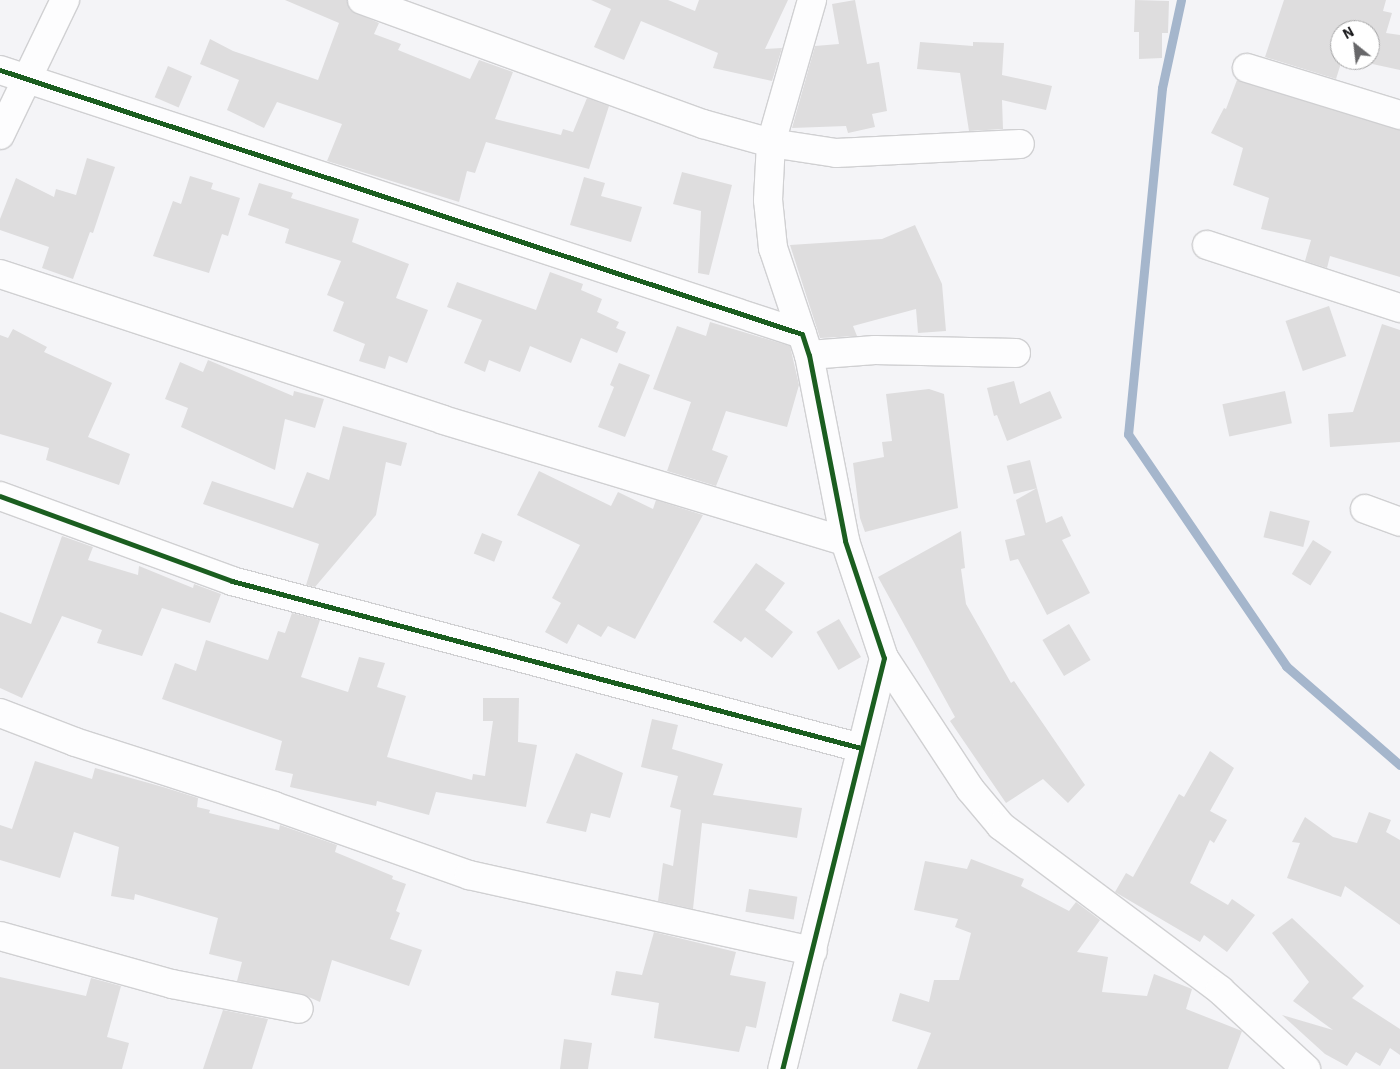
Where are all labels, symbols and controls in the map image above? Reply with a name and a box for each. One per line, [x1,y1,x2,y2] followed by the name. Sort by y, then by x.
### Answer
[1330,20,1380,70] north arrow
[1339,22,1357,43] text: N

